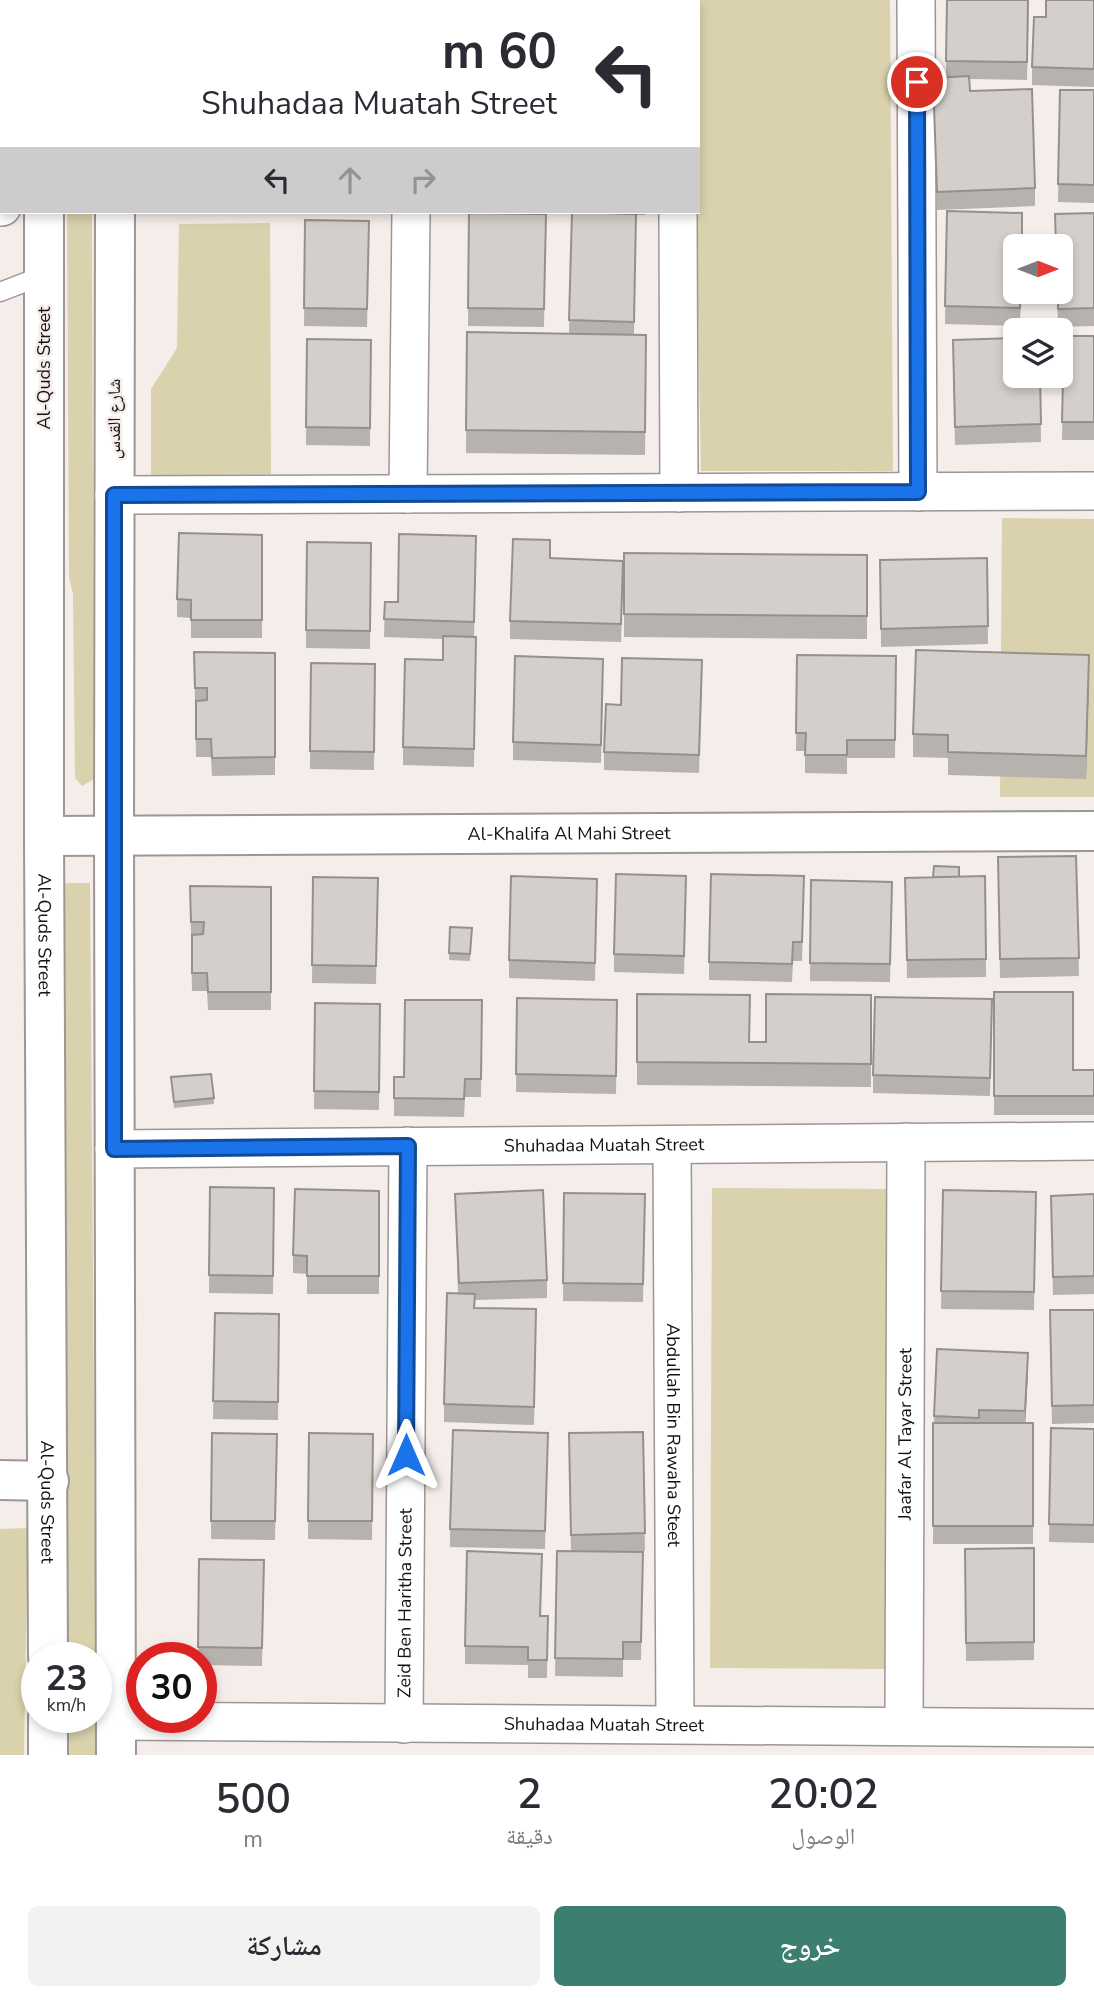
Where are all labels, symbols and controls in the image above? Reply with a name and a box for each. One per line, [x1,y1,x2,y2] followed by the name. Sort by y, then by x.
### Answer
[442,18,557,85] text: 60 m
[581,28,672,119] icon: left
[887,52,947,112] pin
[898,63,936,101] icon: arrive
[201,82,557,125] text: Shuhadaa Muatah Street
[258,161,296,199] icon: left
[331,161,369,199] icon: ahead
[404,161,442,199] icon: right
[1003,234,1073,304] north arrow
[1003,234,1073,388] map controls
[32,306,56,429] street label: Al-Quds Street
[1003,318,1073,388] button: layers
[102,379,126,459] street label: شارع القدس
[468,821,671,846] street label: Al-Khalifa Al Mahi Street
[32,874,57,997] street label: Al-Quds Street
[504,1132,705,1158] street label: Shuhadaa Muatah Street
[661,1323,686,1548] street label: Abdullah Bin Rawaha Steet
[893,1347,917,1521] street label: Jaafar Al Tayar Street
[369,1418,443,1492] position arrow
[35,1440,60,1564] street label: Al-Quds Street
[392,1507,417,1698] street label: Zeid Ben Haritha Street
[126,1642,217,1733] speed limit sign: 30
[45,1655,88,1702] text: 23
[47,1693,86,1717] text: km/h
[504,1712,705,1737] street label: Shuhadaa Muatah Street
[517,1766,542,1823] text: 2
[768,1766,879,1823] text: 20:02
[215,1771,291,1828] text: 500
[506,1821,553,1852] text: دقيقة
[792,1821,855,1852] text: الوصول
[243,1824,263,1855] text: m
[28,1906,540,1986] button: مشاركة
[554,1906,1066,1986] button: خروج

